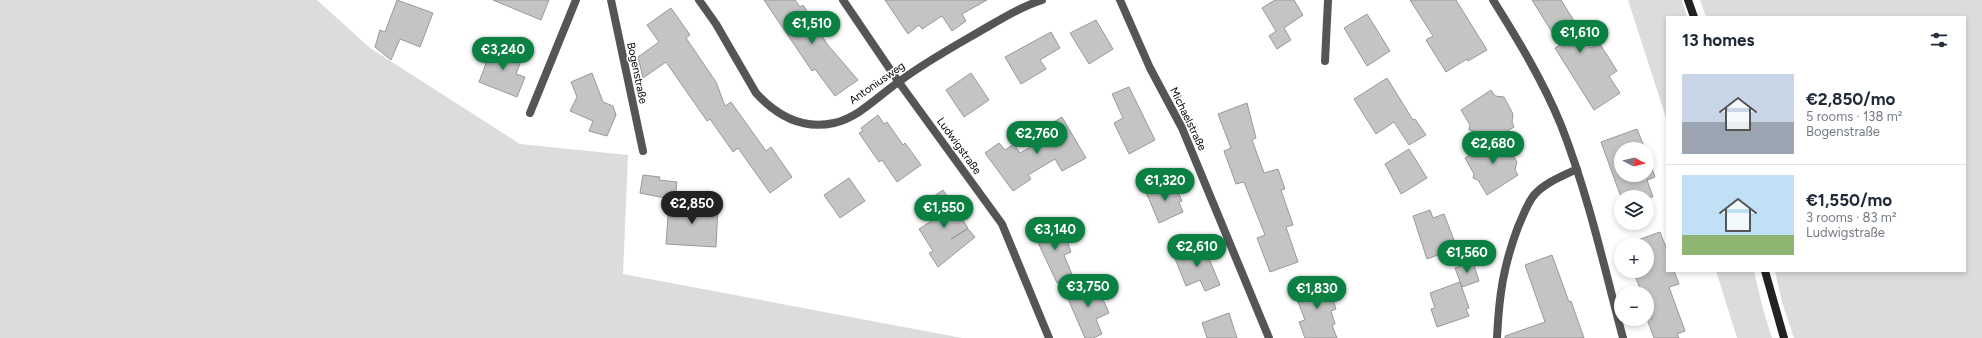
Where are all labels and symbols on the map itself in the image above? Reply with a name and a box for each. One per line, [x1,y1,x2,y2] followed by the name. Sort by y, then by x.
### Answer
[779,11,845,45] pin: €1,510
[1547,20,1613,54] pin: €1,610
[470,37,536,71] pin: €3,240
[624,41,650,105] street label: Bogenstraße
[847,59,907,107] street label: Antoniusweg
[1167,85,1209,153] street label: Michaelstraße
[934,115,984,177] street label: Ludwigstraße
[1004,121,1070,155] pin: €2,760
[1460,131,1526,165] pin: €2,680
[1614,142,1654,182] north arrow
[1132,168,1198,202] pin: €1,320
[659,191,725,225] pin: €2,850
[911,195,977,229] pin: €1,550
[1022,217,1088,251] pin: €3,140
[1164,234,1230,268] pin: €2,610
[1434,240,1500,274] pin: €1,560
[1055,274,1121,308] pin: €3,750
[1284,276,1350,310] pin: €1,830

